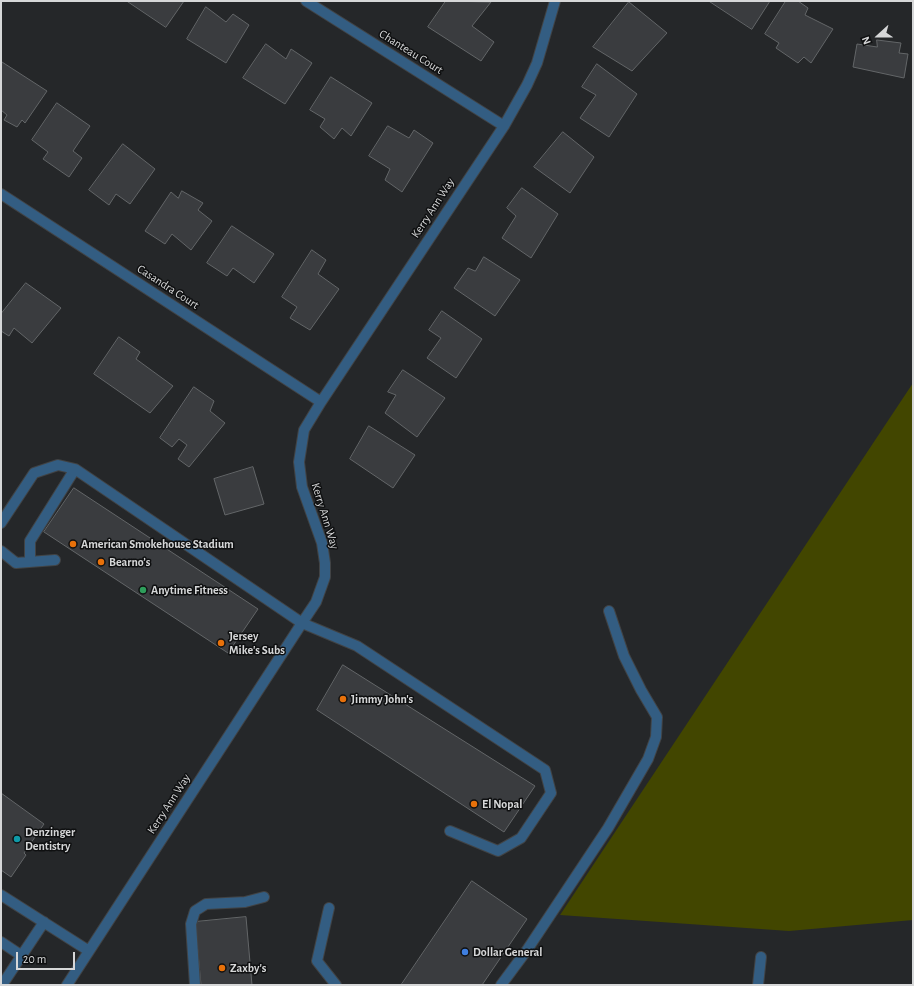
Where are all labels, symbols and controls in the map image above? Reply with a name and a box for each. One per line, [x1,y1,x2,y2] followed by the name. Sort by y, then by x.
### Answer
[858,16,898,56] north arrow
[376,27,446,77] street label: Chanteau Court
[860,35,873,46] text: N
[408,175,458,241] street label: Kerry Ann Way
[134,262,202,312] street label: Casandra Court
[308,481,342,551] street label: Kerry Ann Way
[81,537,234,551] place label: American Smokehouse Stadium
[68,539,78,549] marker: American Smokehouse Stadium
[109,555,150,569] place label: Bearno’s
[96,557,106,567] marker: Bearno’s
[151,583,228,597] place label: Anytime Fitness
[138,585,148,595] marker: Anytime Fitness
[229,629,285,657] place label: Jersey Mike's Subs
[216,638,226,648] marker: Jersey Mike's Subs
[351,692,413,706] place label: Jimmy John's
[338,694,348,704] marker: Jimmy John's
[144,771,194,837] street label: Kerry Ann Way
[482,797,522,811] place label: El Nopal
[469,799,479,809] marker: El Nopal
[25,825,75,853] place label: Denzinger Dentistry
[12,834,22,844] marker: Denzinger Dentistry
[18,944,77,970] scale bar
[473,945,542,959] place label: Dollar General
[460,947,470,957] marker: Dollar General
[23,953,46,965] text: 20 m
[230,961,266,975] place label: Zaxby's
[217,963,227,973] marker: Zaxby's

